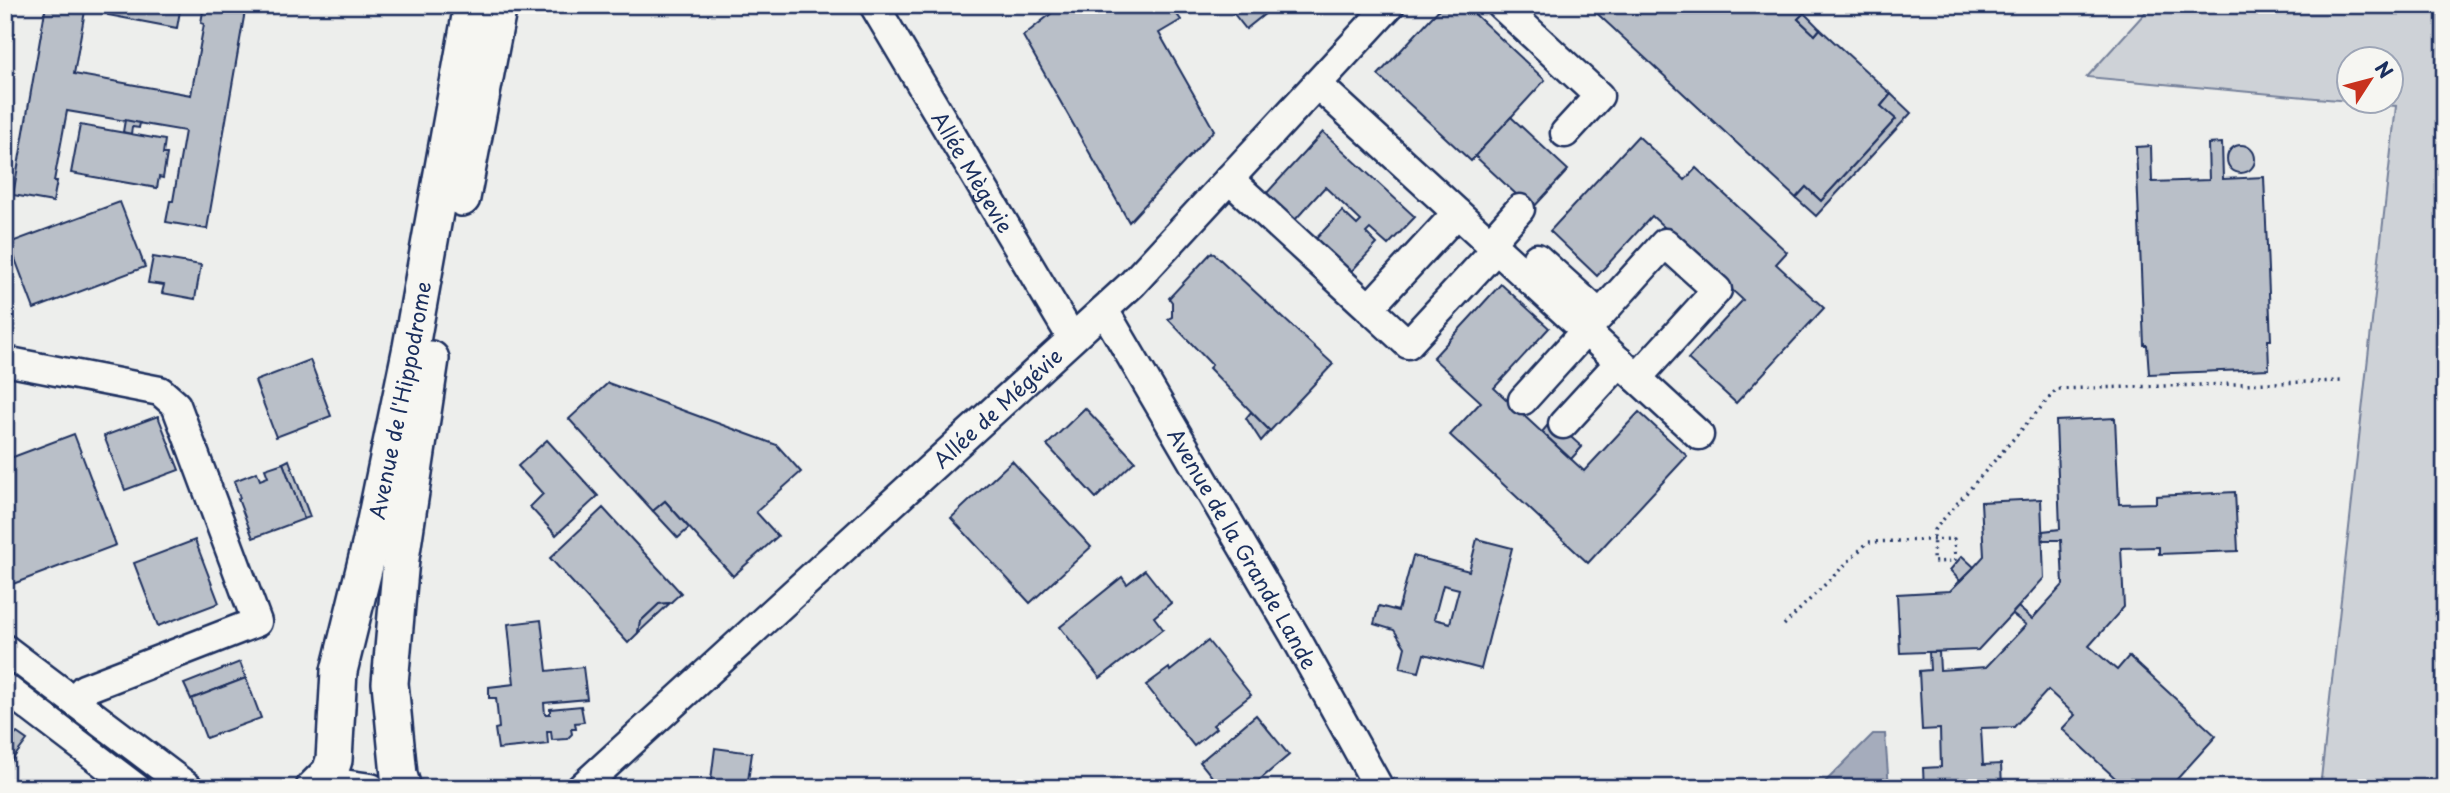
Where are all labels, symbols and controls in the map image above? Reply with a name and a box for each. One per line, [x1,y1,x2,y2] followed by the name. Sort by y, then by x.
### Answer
[2334,46,2404,116] north arrow
[2369,55,2400,84] text: N
[924,105,1022,239] street label: Allée Mègevie
[360,279,438,522] street label: Avenue de l'Hippodrome
[925,340,1069,475] street label: Allée de Mégévie
[1160,422,1326,675] street label: Avenue de la Grande Lande

